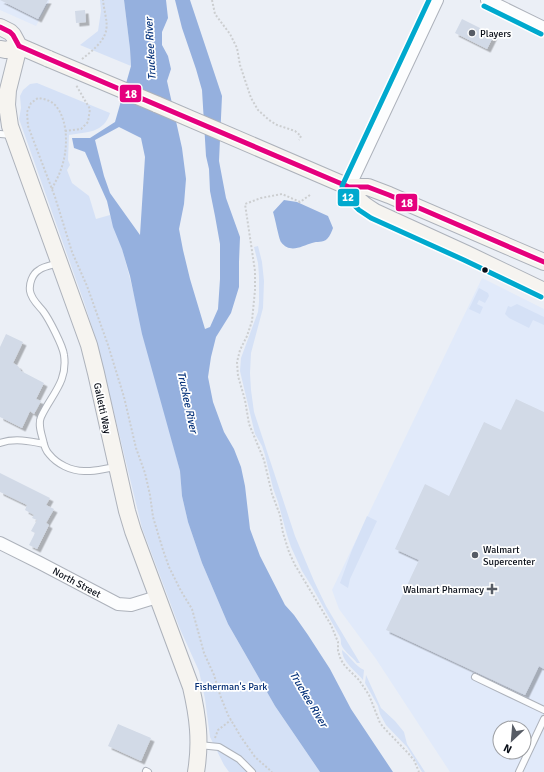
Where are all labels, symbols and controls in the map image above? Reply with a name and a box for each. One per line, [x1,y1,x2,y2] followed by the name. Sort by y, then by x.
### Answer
[142,15,159,81] water label: Truckee River
[467,28,477,38] marker: Players
[480,28,512,40] place label: Players
[119,84,142,103] line badge: 18
[125,88,137,101] text: 18
[337,188,360,207] line badge: 12
[342,191,354,204] text: 12
[395,193,418,212] line badge: 18
[401,197,413,210] text: 18
[480,265,490,275] unlabelled marker
[175,370,201,436] water label: Truckee River
[91,382,113,435] street label: Galletti Way
[483,544,535,568] place label: Walmart Supercenter
[470,550,480,560] marker: Walmart Supercenter
[50,565,103,601] street label: North Street
[403,584,484,596] place label: Walmart Pharmacy
[487,584,497,594] marker: Walmart Pharmacy
[287,669,331,731] water label: Truckee River
[195,681,267,693] park label: Fisherman's Park
[492,720,532,760] north arrow
[502,741,514,756] text: N

